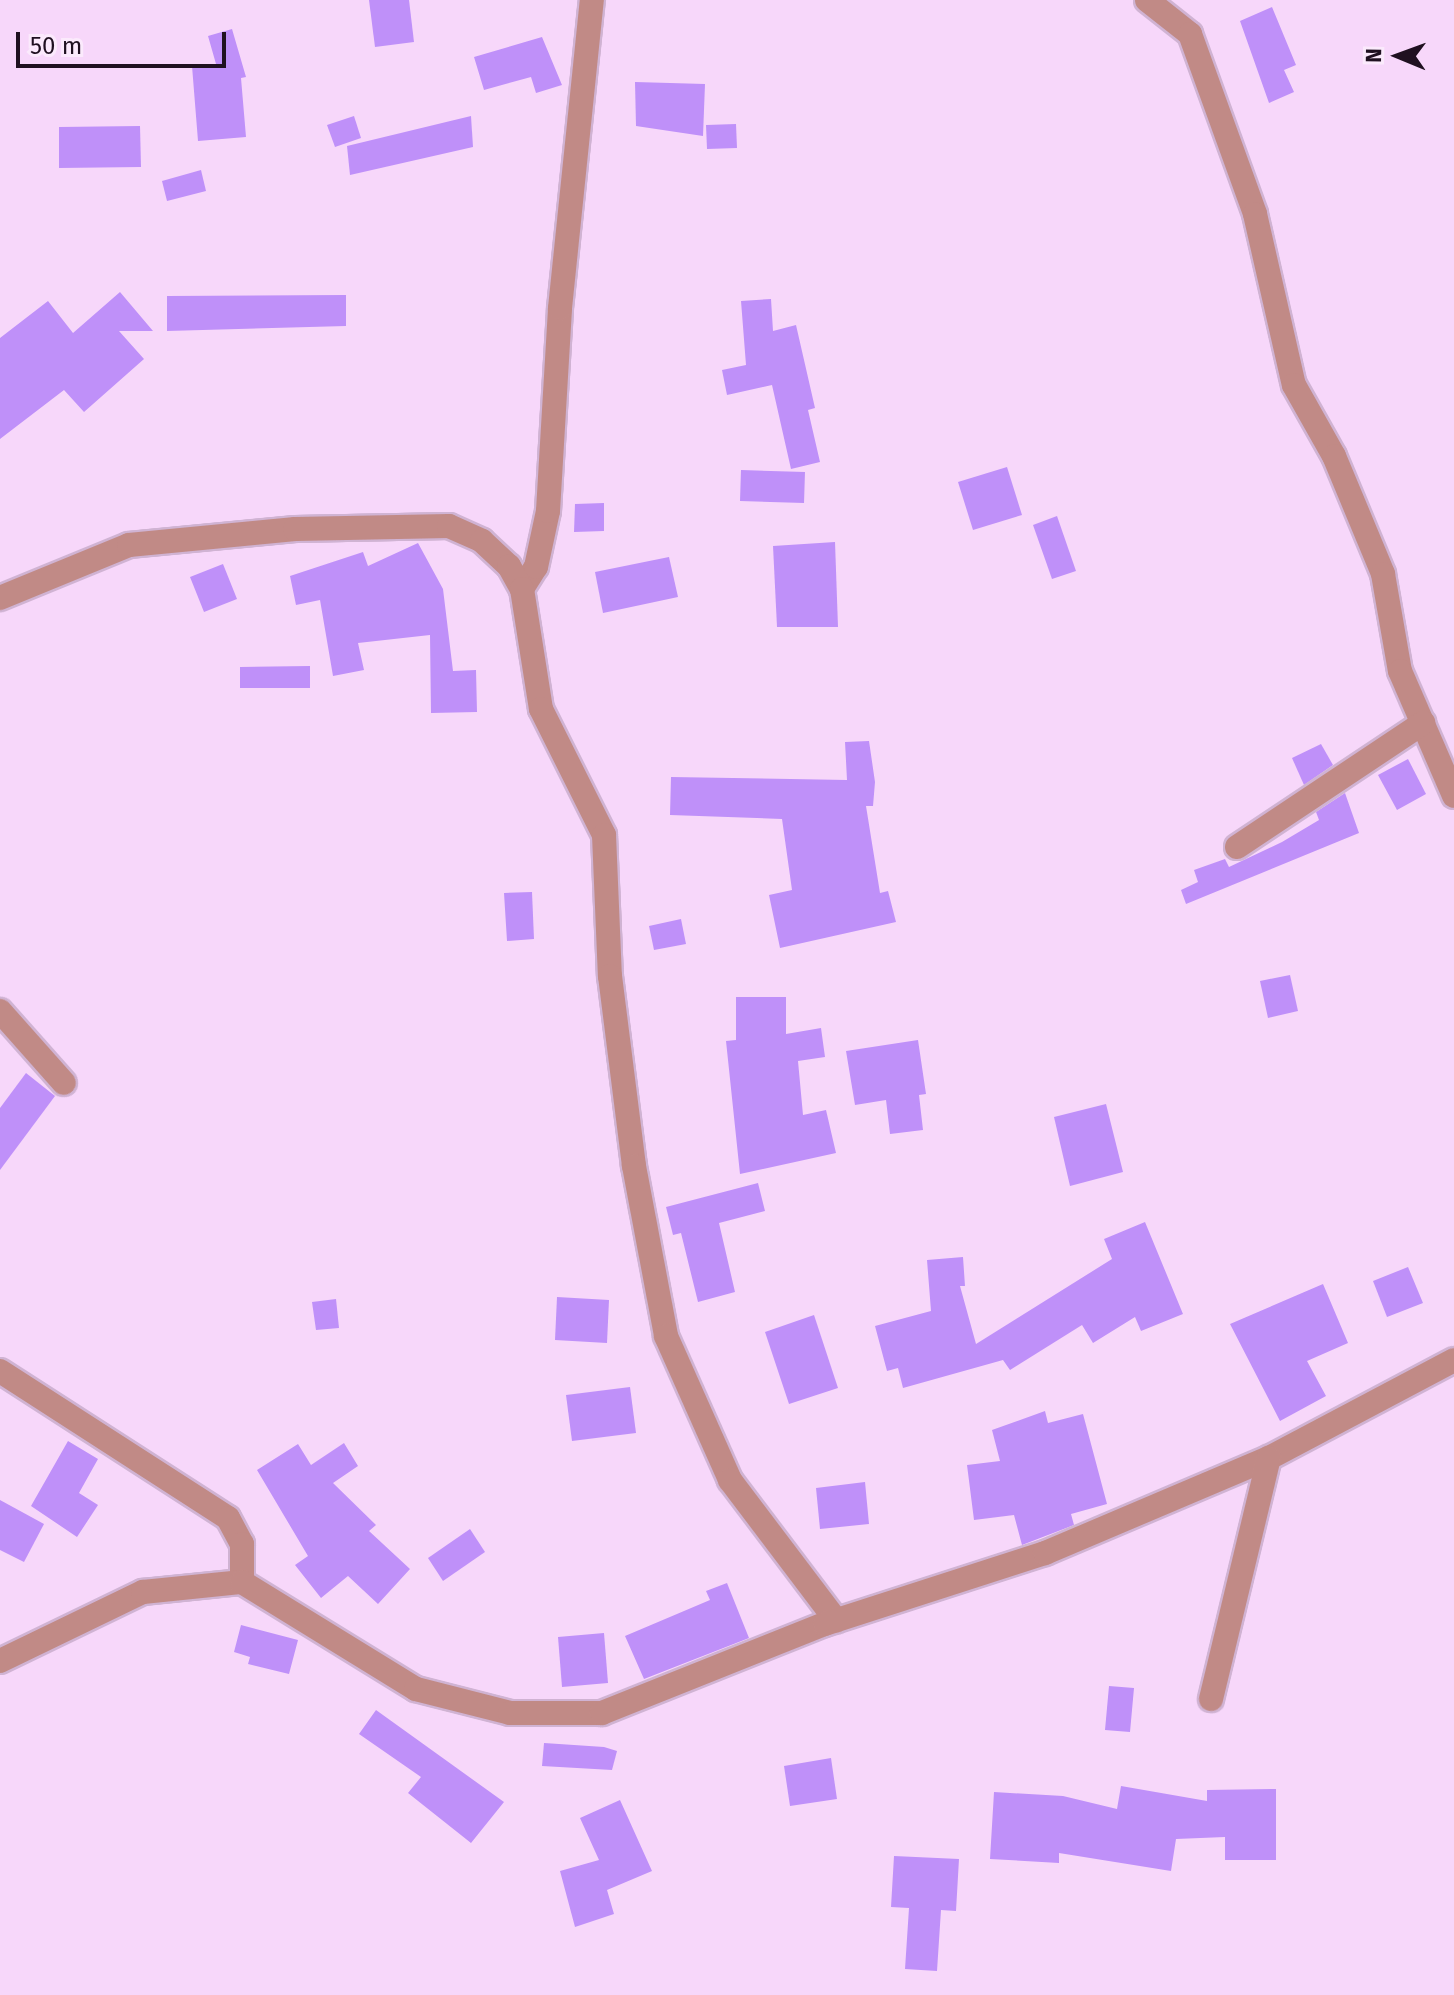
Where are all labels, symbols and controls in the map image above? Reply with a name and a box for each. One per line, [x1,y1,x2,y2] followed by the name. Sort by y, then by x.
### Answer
[20,16,230,66] scale bar
[1358,16,1438,96] north arrow
[30,32,82,60] text: 50 m
[1360,48,1387,63] text: N

